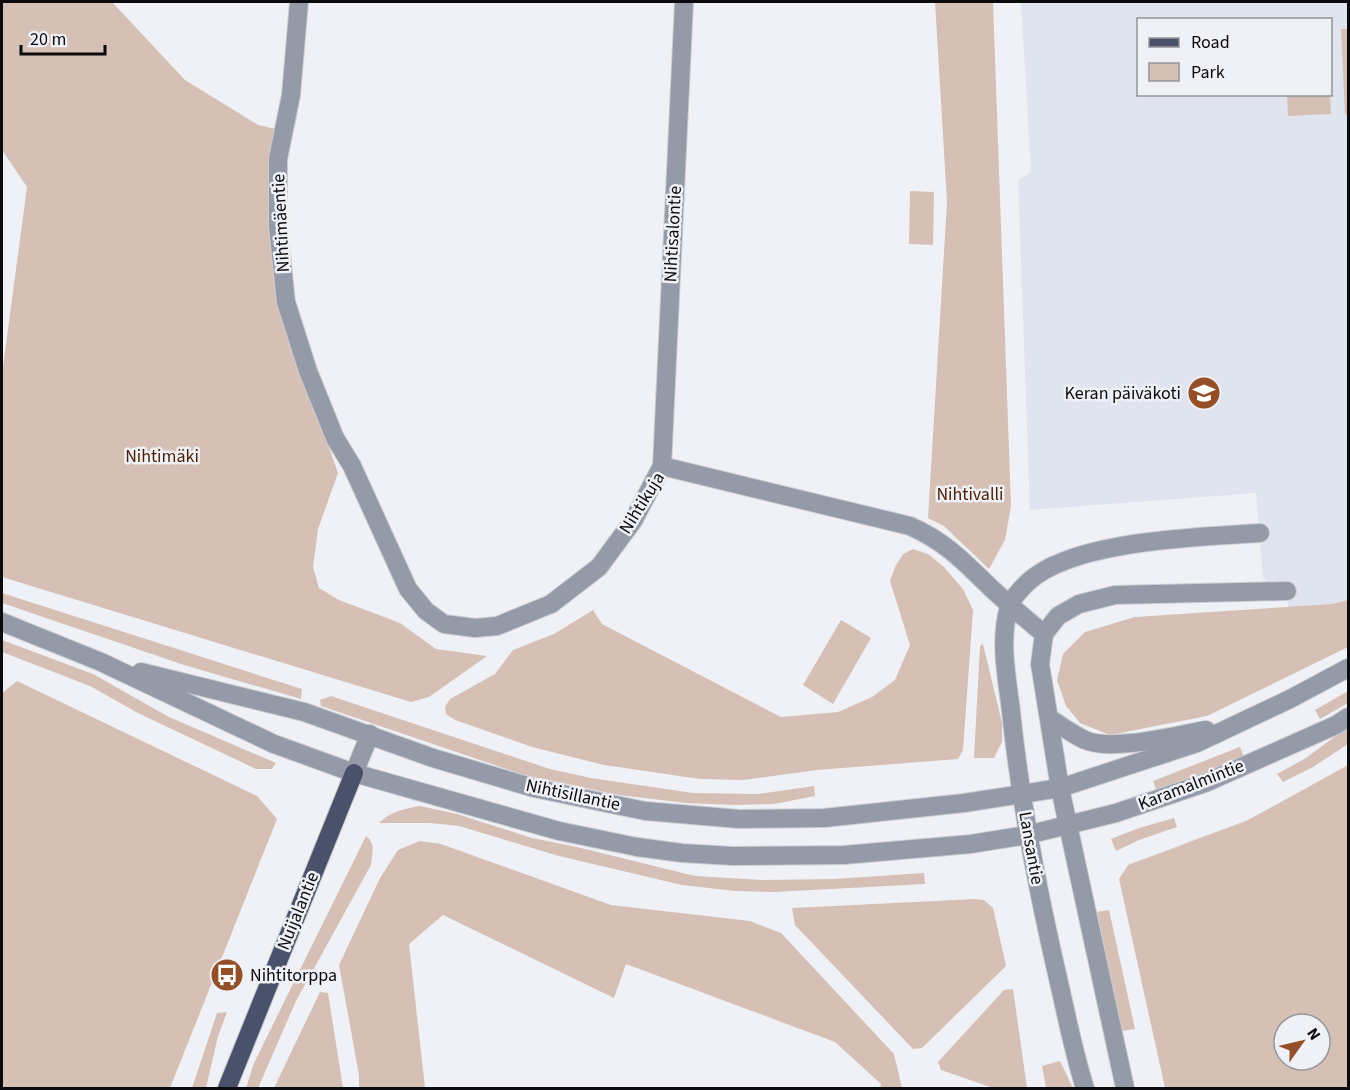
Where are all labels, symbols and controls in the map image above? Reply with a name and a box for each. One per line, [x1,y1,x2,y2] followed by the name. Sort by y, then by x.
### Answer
[21,18,105,56] scale bar
[1137,18,1332,96] legend
[30,27,66,52] text: 20 m
[1191,30,1230,55] text: Road
[1191,60,1225,85] text: Park
[266,173,296,273] street label: Nihtimäentie
[658,185,688,283] street label: Nihtisalontie
[1186,375,1222,411] school or university icon: Keran päiväkoti
[1065,381,1181,406] place label: Keran päiväkoti
[125,444,199,469] park label: Nihtimäki
[613,467,671,539] street label: Nihtikuja
[936,482,1004,507] park label: Nihtivalli
[1134,753,1248,817] street label: Karamalmintie
[524,773,623,817] street label: Nihtisillantie
[1012,810,1050,886] street label: Lansantie
[271,868,325,954] street label: Nuijalantie
[209,957,245,993] bus stop icon: Nihtitorppa
[250,963,337,988] place label: Nihtitorppa
[1272,1012,1332,1072] north arrow
[1302,1024,1326,1045] text: N

